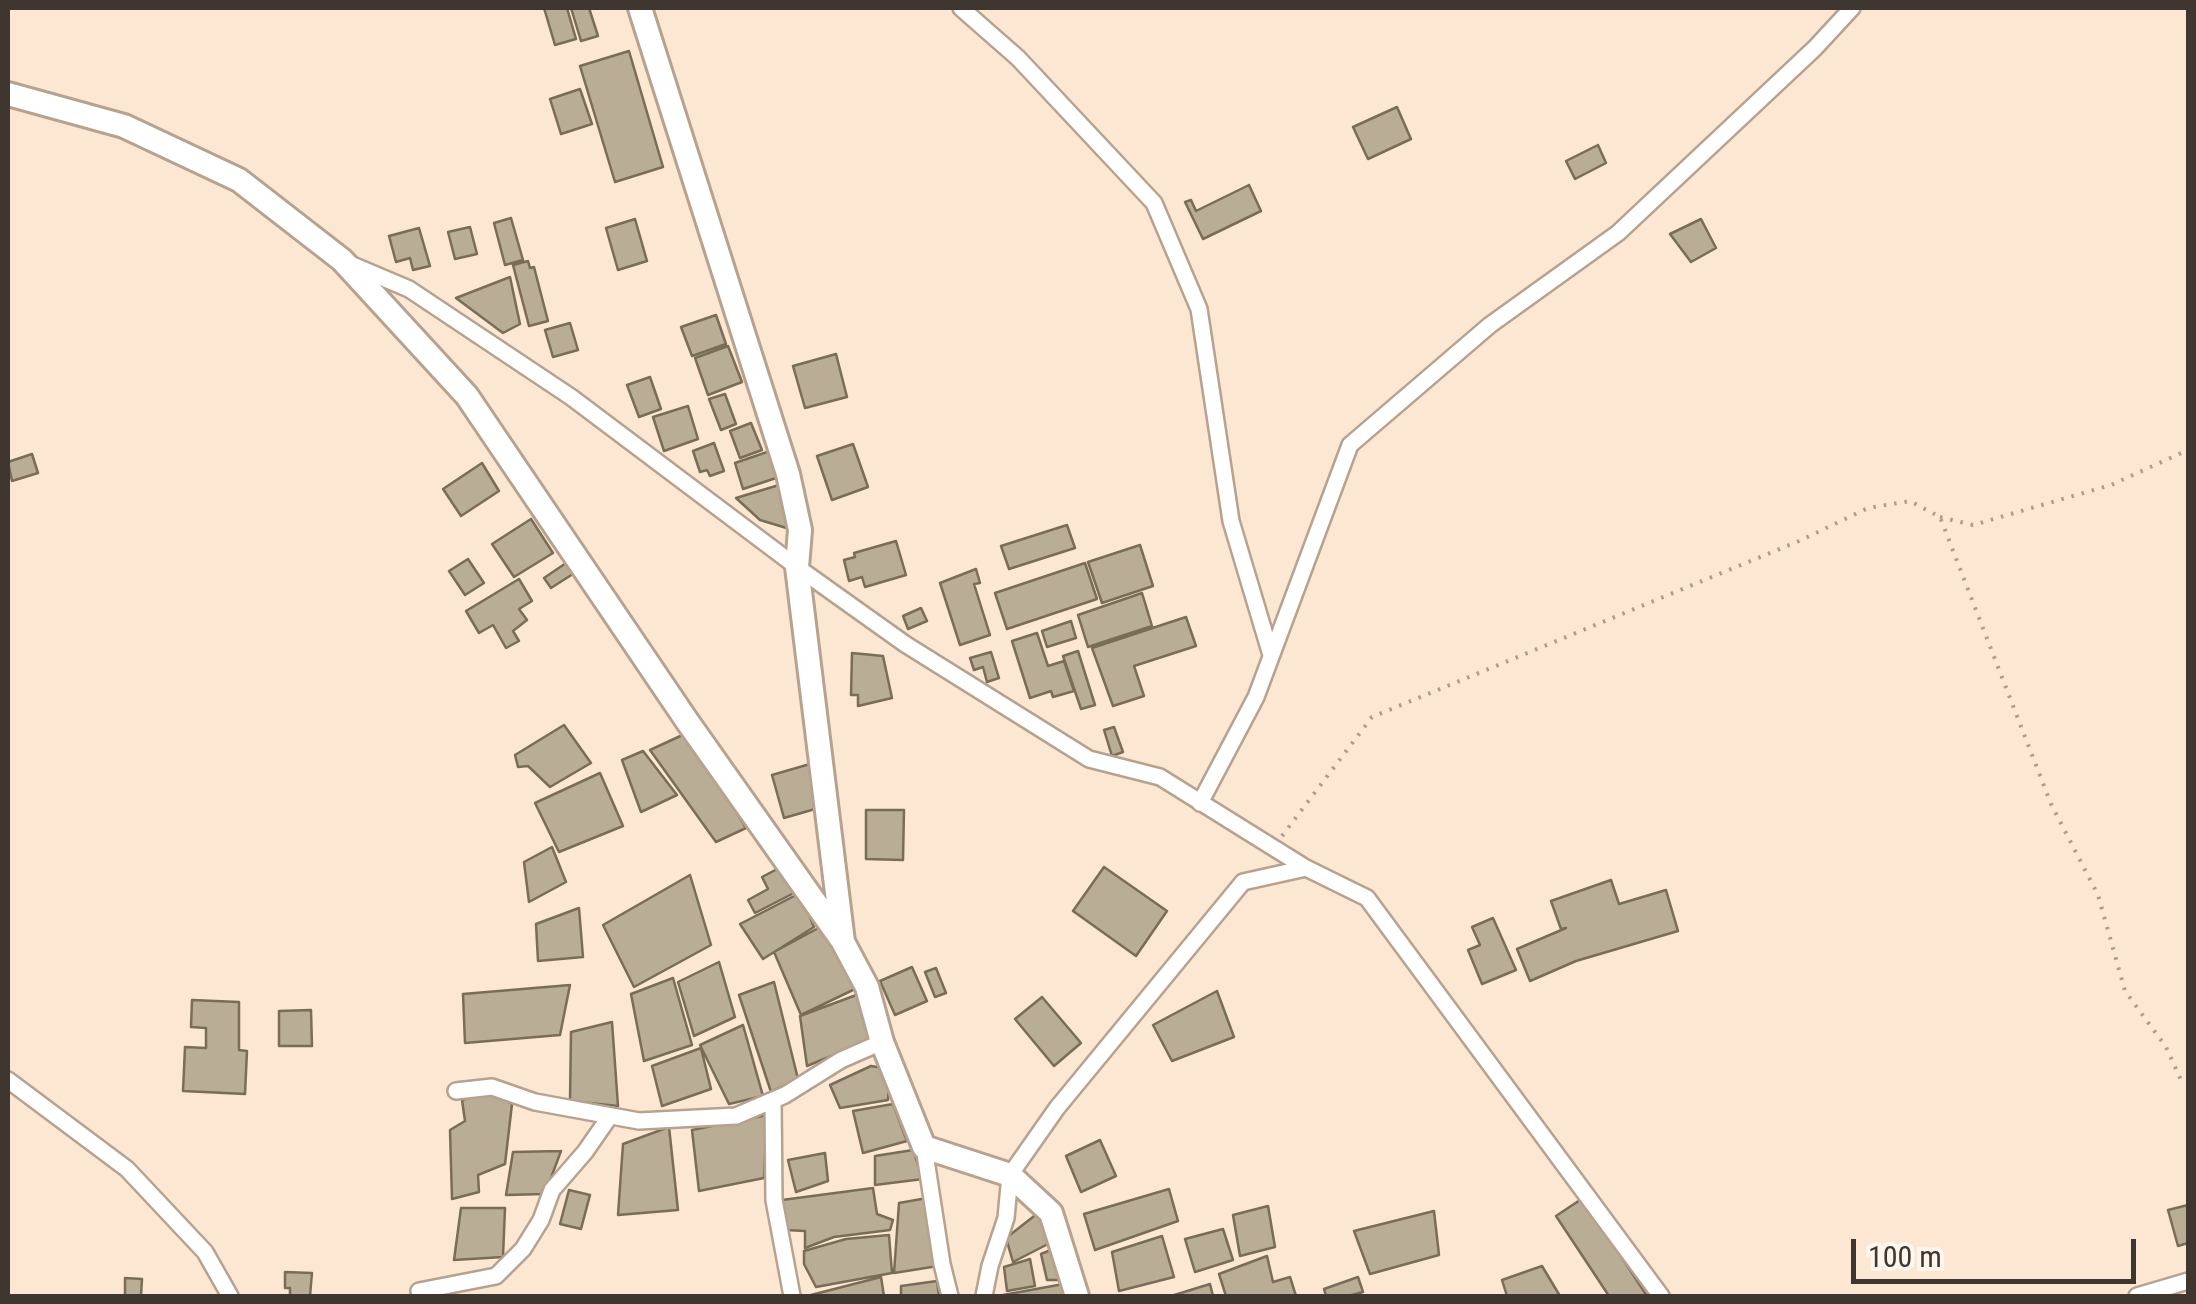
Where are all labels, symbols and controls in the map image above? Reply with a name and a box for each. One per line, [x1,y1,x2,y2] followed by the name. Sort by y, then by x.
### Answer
[1856,1219,2141,1281] scale bar
[1868,1239,1942,1274] text: 100 m

